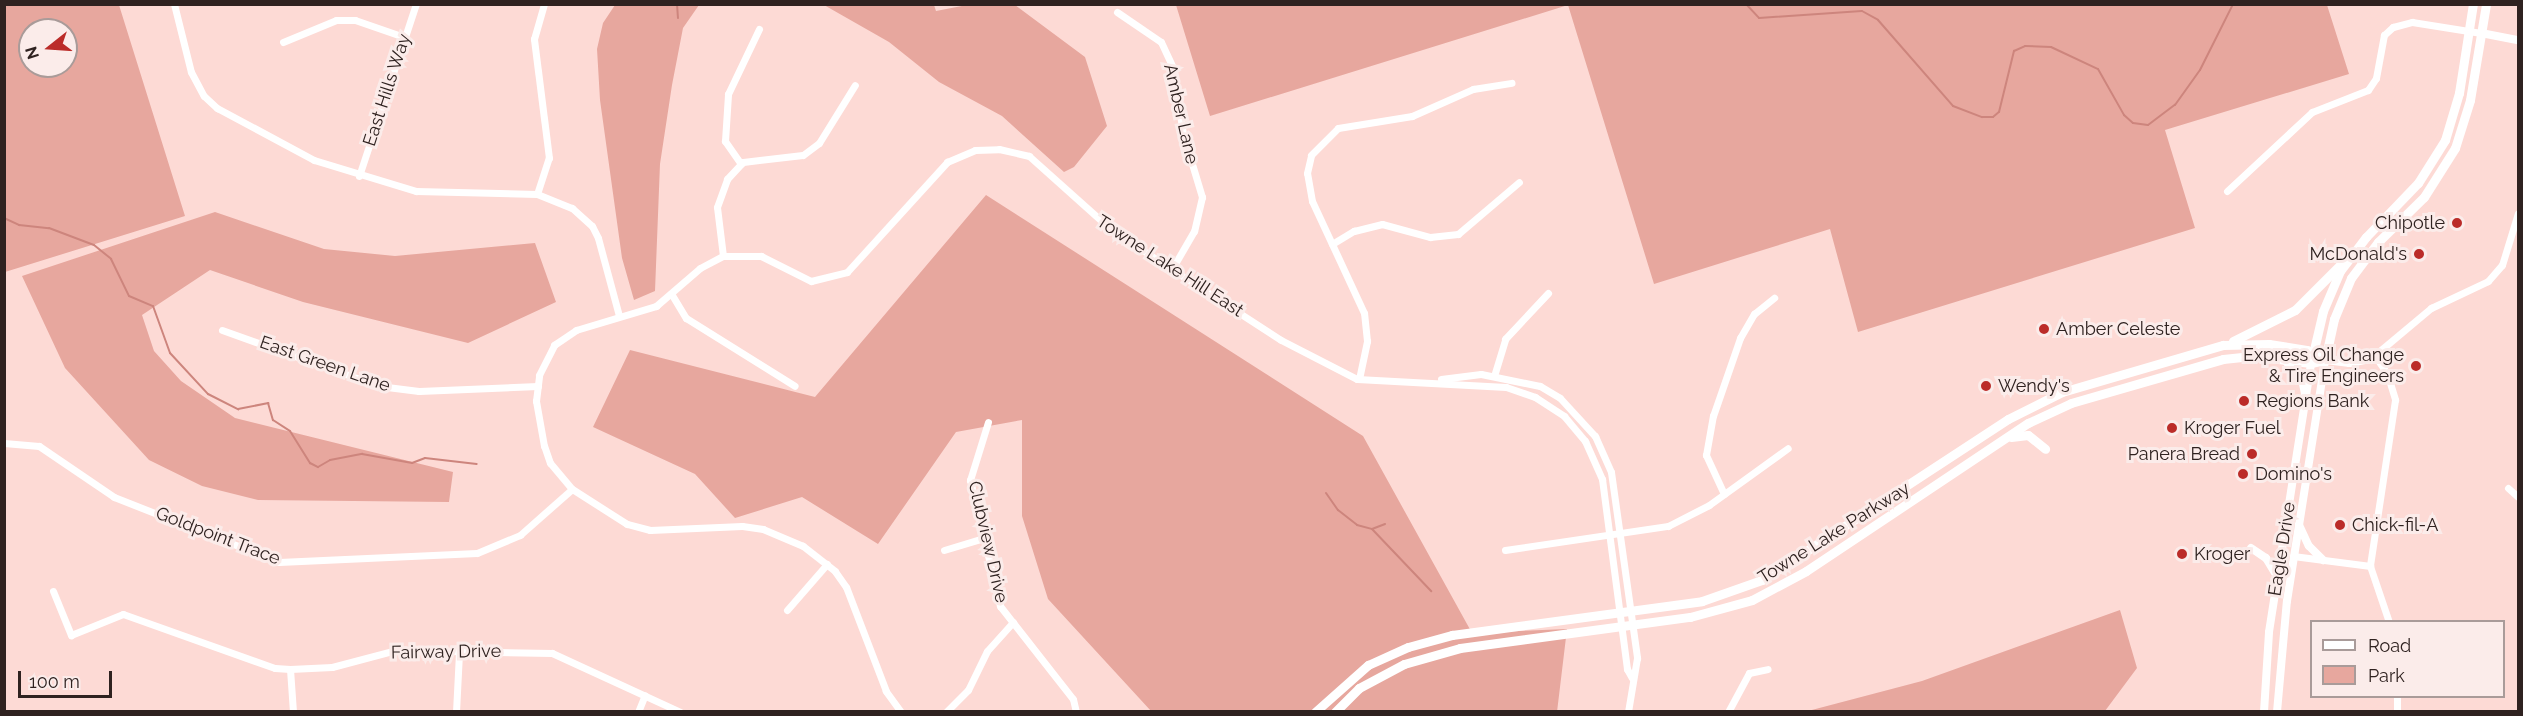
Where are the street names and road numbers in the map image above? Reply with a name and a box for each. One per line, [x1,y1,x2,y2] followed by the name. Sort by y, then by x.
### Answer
[359,31,415,149] street label: East Hills Way
[1159,62,1203,166] street label: Amber Lane
[1092,210,1248,322] street label: Towne Lake Hill East
[257,332,393,396] street label: East Green Lane
[1754,478,1914,588] street label: Towne Lake Parkway
[963,479,1013,605] street label: Clubview Drive
[2264,500,2300,598] street label: Eagle Drive
[152,502,284,570] street label: Goldpoint Trace
[390,640,502,664] street label: Fairway Drive

